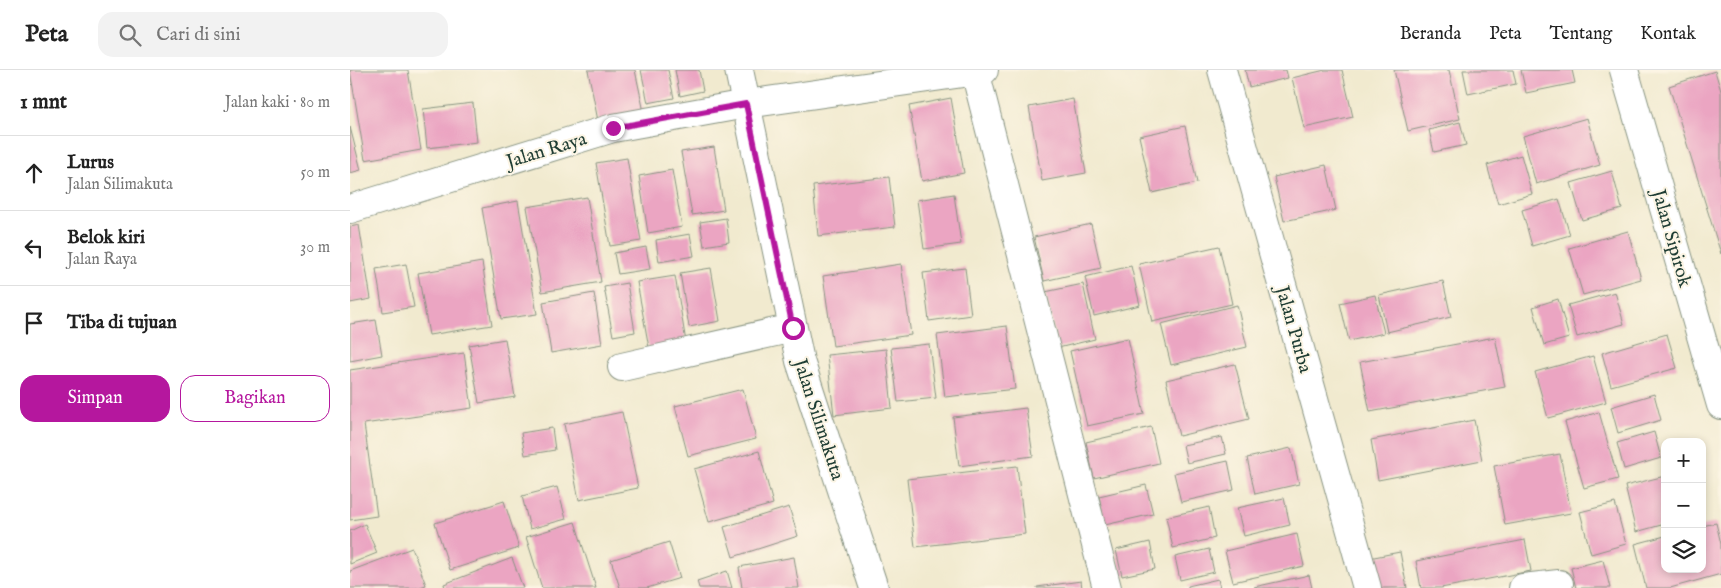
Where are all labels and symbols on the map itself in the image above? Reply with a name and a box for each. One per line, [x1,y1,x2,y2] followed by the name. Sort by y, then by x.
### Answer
[602,117,625,140] route end
[502,127,590,175] street label: Jalan Raya
[1645,185,1697,291] street label: Jalan Sipirok
[1269,281,1317,377] street label: Jalan Purba
[782,317,805,340] route start
[787,354,849,484] street label: Jalan Silimakuta

